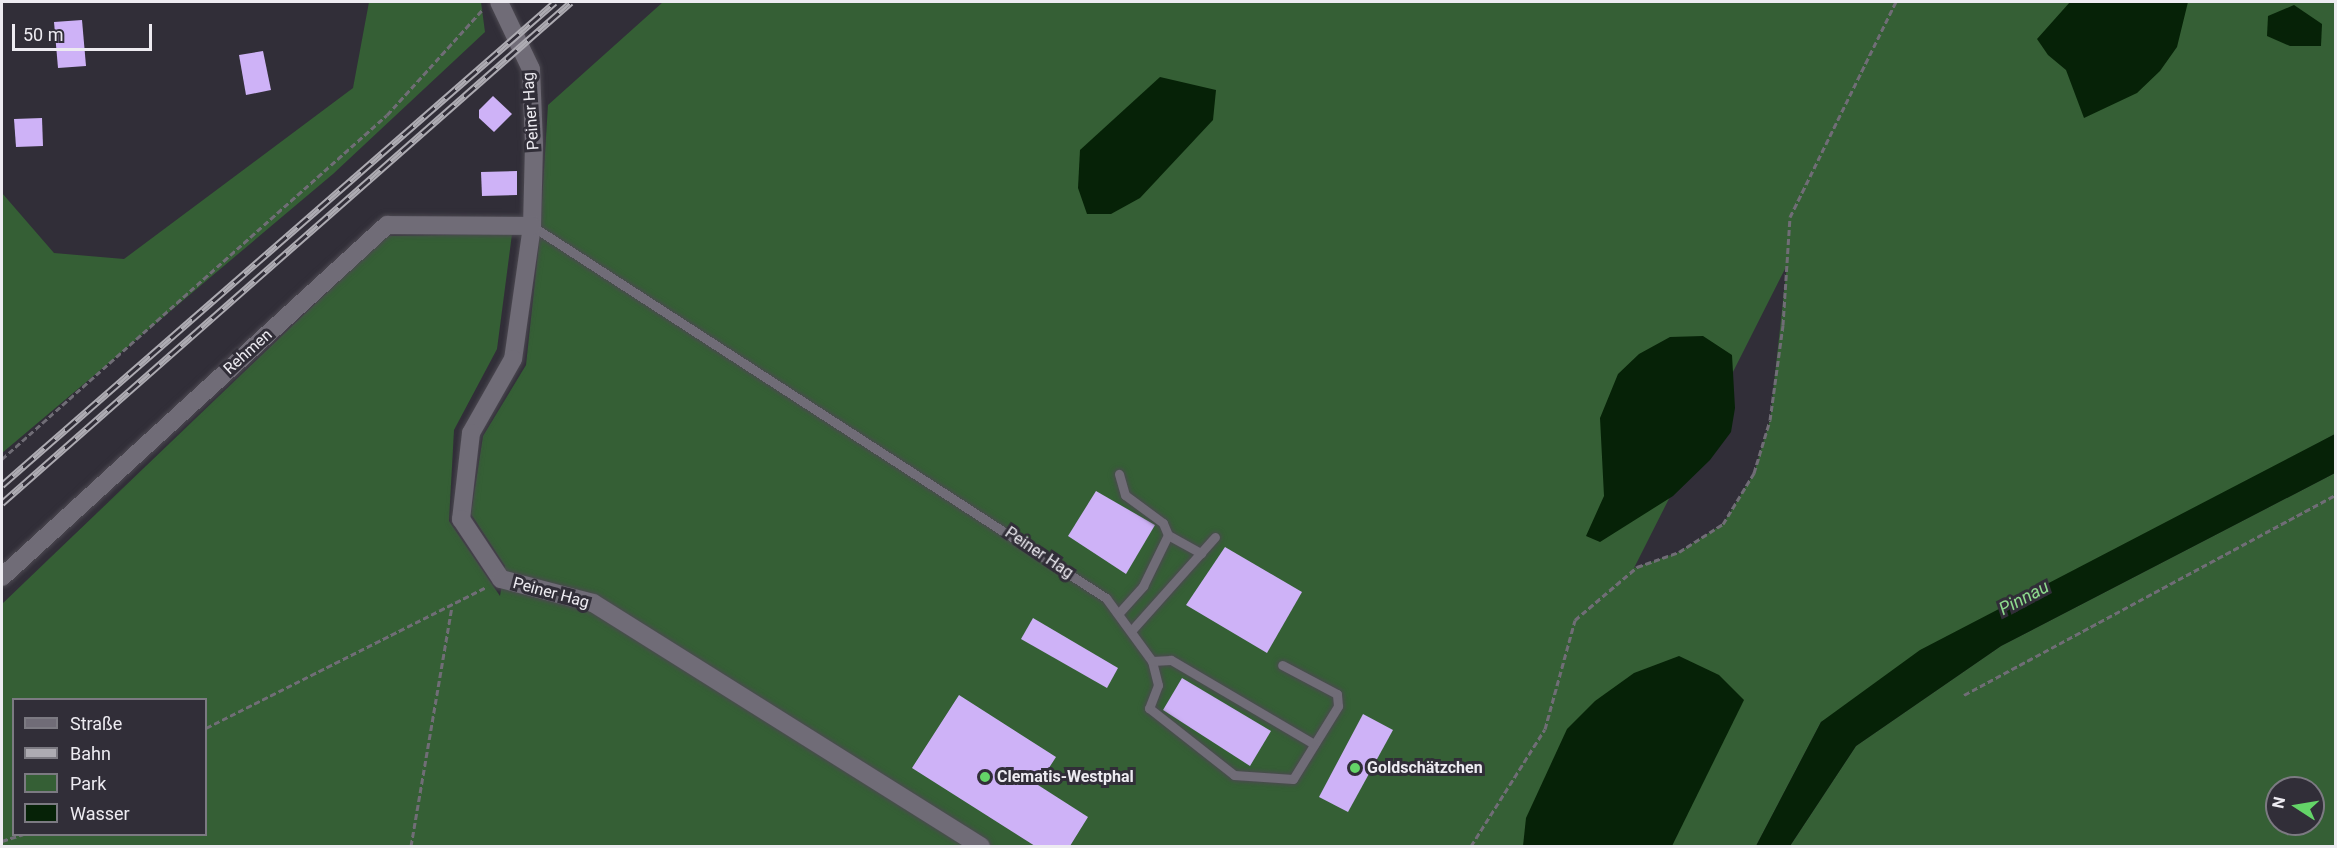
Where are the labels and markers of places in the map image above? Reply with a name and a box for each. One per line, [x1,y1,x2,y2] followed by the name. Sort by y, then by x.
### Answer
[1367,758,1483,778] place label: Goldschätzchen
[1348,761,1362,775] marker: Goldschätzchen
[997,767,1134,787] place label: Clematis-Westphal
[978,770,992,784] marker: Clematis-Westphal

